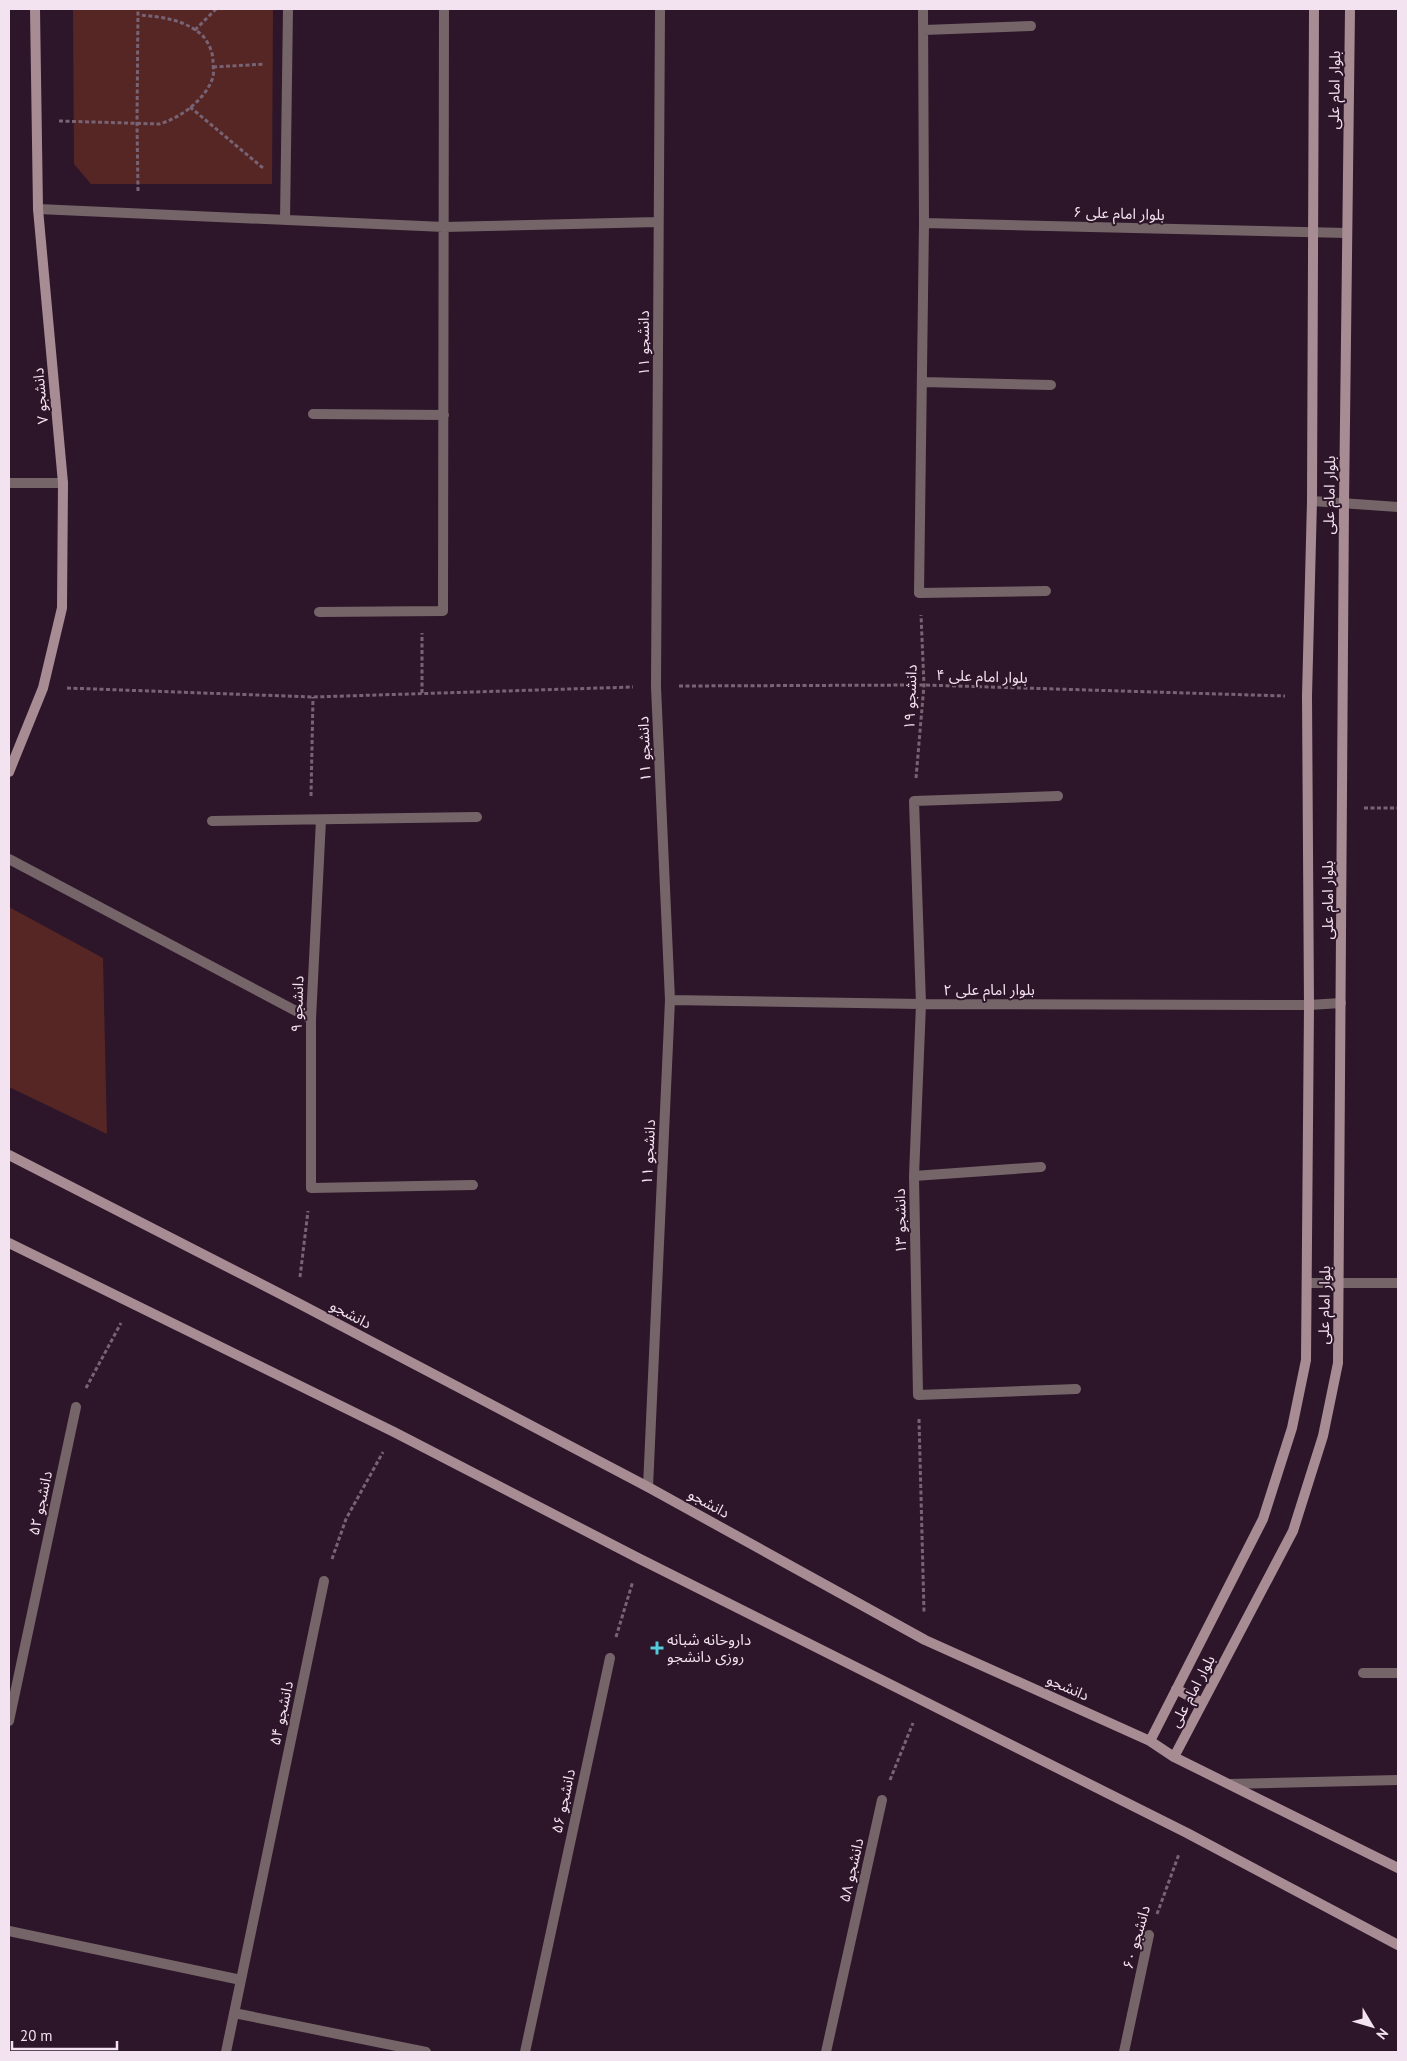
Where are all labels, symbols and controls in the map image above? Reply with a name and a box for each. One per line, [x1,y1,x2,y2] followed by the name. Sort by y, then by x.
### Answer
[1324,50,1346,130] street label: بلوار امام علی
[1073,202,1165,226] street label: بلوار امام علی ۶
[634,310,653,376] street label: دانشجو ۱۱
[28,367,52,425] street label: دانشجو ۷
[1319,455,1341,535] street label: بلوار امام علی
[899,664,921,730] street label: دانشجو ۱۹
[936,665,1028,689] street label: بلوار امام علی ۴
[633,716,655,782] street label: دانشجو ۱۱
[1318,861,1339,939] street label: بلوار امام علی
[287,975,307,1033] street label: دانشجو ۹
[943,980,1035,1001] street label: بلوار امام علی ۲
[637,1119,659,1185] street label: دانشجو ۱۱
[890,1188,910,1254] street label: دانشجو ۱۳
[1314,1265,1336,1345] street label: بلوار امام علی
[327,1295,375,1333] street label: دانشجو
[24,1469,56,1537] street label: دانشجو ۵۲
[685,1484,733,1522] street label: دانشجو
[667,1630,751,1666] place label: داروخانه شبانه روزی دانشجو
[651,1642,663,1654] marker: داروخانه شبانه روزی دانشجو
[1165,1652,1221,1731] street label: بلوار امام علی
[1044,1669,1092,1705] street label: دانشجو
[265,1679,297,1747] street label: دانشجو ۵۴
[547,1767,579,1835] street label: دانشجو ۵۶
[834,1836,868,1904] street label: دانشجو ۵۸
[1118,1903,1154,1971] street label: دانشجو ۶۰
[1347,2001,1397,2051] north arrow
[12,2018,118,2050] scale bar
[1372,2025,1392,2043] text: N
[20,2026,53,2045] text: 20 m

